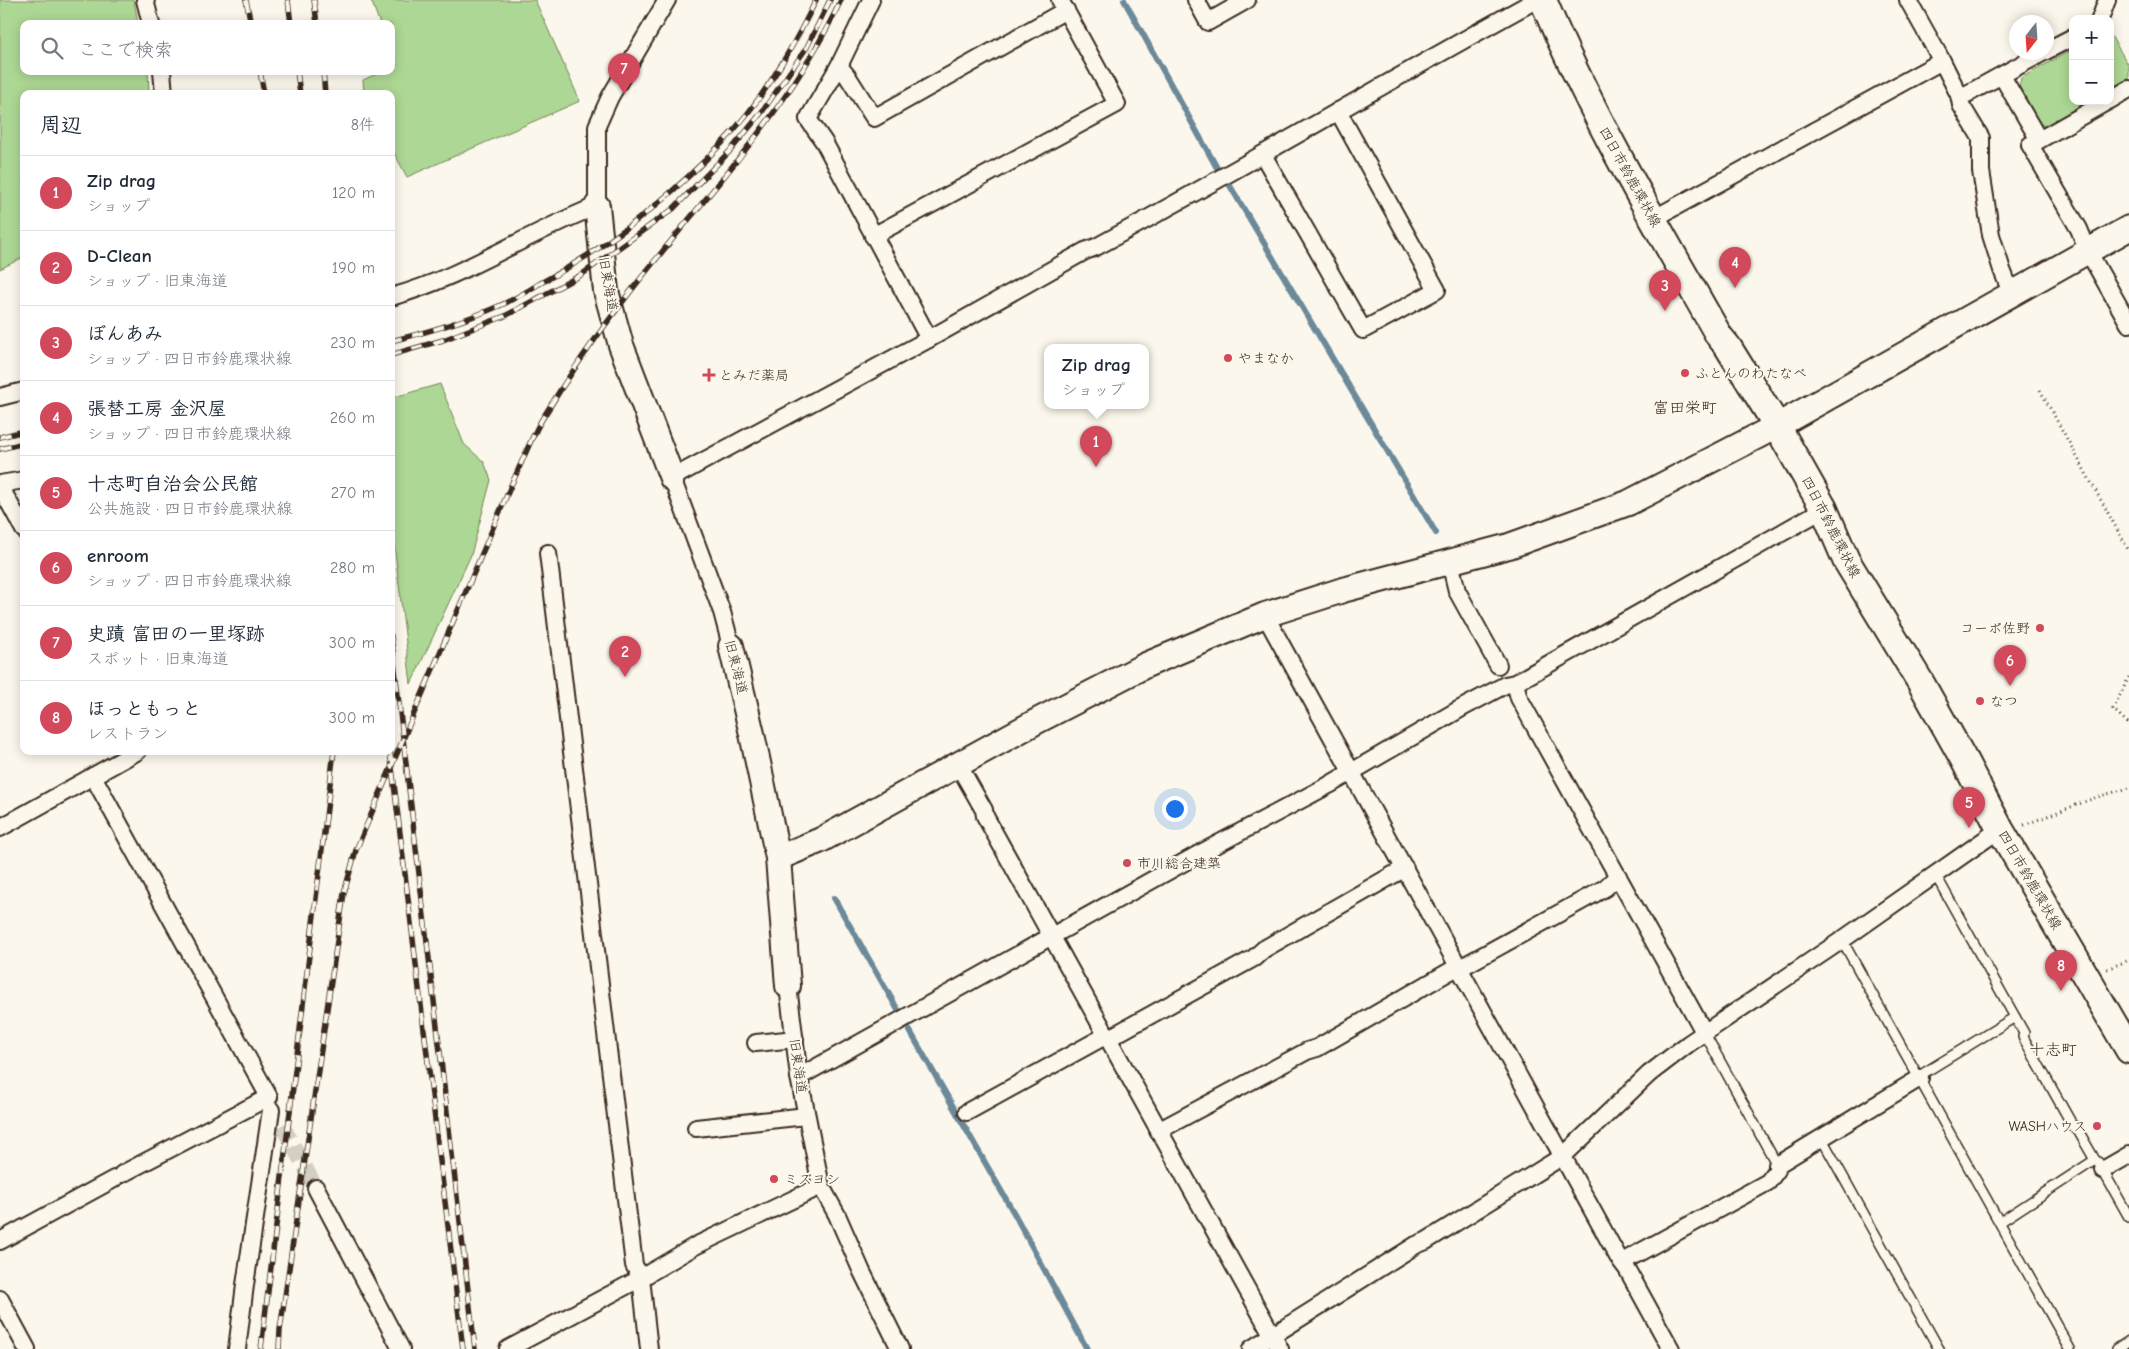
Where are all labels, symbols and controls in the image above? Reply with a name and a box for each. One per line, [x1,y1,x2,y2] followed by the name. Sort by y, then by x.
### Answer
[2009,15,2054,60] north arrow
[2069,15,2114,105] map controls
[2069,15,2114,60] button: +
[20,20,395,75] search box
[38,34,66,62] icon: search
[78,39,173,61] text: ここで検索
[608,53,640,94] pin: 7
[2069,60,2114,105] button: −
[40,113,82,137] text: 周辺
[351,116,375,134] text: 8件
[1595,124,1665,230] street label: 四日市鈴鹿環状線
[87,170,156,192] text: Zip drag
[53,184,59,202] text: 1
[332,184,375,202] text: 120 m
[87,197,150,215] text: ショップ
[87,245,152,267] text: D-Clean
[1719,247,1751,288] pin: 4
[595,255,621,313] street label: 旧東海道
[52,259,60,277] text: 2
[332,259,375,277] text: 190 m
[1649,270,1681,311] pin: 3
[87,272,228,290] text: ショップ · 旧東海道
[87,323,163,345] text: ぼんあみ
[52,334,60,352] text: 3
[330,334,375,352] text: 230 m
[1044,344,1149,409] popup
[87,350,292,368] text: ショップ · 四日市鈴鹿環状線
[1238,350,1294,367] place label: やまなか
[1222,352,1234,364] marker: やまなか
[1062,354,1131,376] text: Zip drag
[1695,365,1807,382] place label: ふとんのわたなべ
[719,367,789,384] place label: とみだ薬局
[1679,367,1691,379] marker: ふとんのわたなべ
[703,369,715,381] marker: とみだ薬局
[1062,381,1125,399] text: ショップ
[87,398,227,420] text: 張替工房 金沢屋
[1653,399,1717,417] district label: 富田栄町
[52,409,60,427] text: 4
[330,409,375,427] text: 260 m
[87,425,292,443] text: ショップ · 四日市鈴鹿環状線
[1080,426,1112,467] pin: 1
[87,473,258,495] text: 十志町自治会公民館
[1798,473,1864,581] street label: 四日市鈴鹿環状線
[52,484,60,502] text: 5
[331,484,375,502] text: 270 m
[87,500,293,518] text: 公共施設 · 四日市鈴鹿環状線
[87,545,149,567] text: enroom
[52,559,60,577] text: 6
[330,559,375,577] text: 280 m
[87,572,292,590] text: ショップ · 四日市鈴鹿環状線
[1960,620,2030,637] place label: コーポ佐野
[2034,622,2046,634] marker: コーポ佐野
[87,623,265,645] text: 史蹟 富田の一里塚跡
[52,634,60,652] text: 7
[329,634,375,652] text: 300 m
[609,636,641,677] pin: 2
[721,638,751,696] street label: 旧東海道
[1994,645,2026,686] pin: 6
[87,650,229,668] text: スポット · 旧東海道
[1990,693,2018,710] place label: なつ
[1974,695,1986,707] marker: なつ
[87,698,201,720] text: ほっともっと
[52,709,60,727] text: 8
[329,709,375,727] text: 300 m
[87,725,168,743] text: レストラン
[1953,787,1985,828] pin: 5
[1162,796,1188,822] your location
[1995,827,2065,933] street label: 四日市鈴鹿環状線
[1137,855,1221,872] place label: 市川総合建築
[1121,857,1133,869] marker: 市川総合建築
[2045,950,2077,991] pin: 8
[786,1037,810,1095] street label: 旧東海道
[2029,1041,2077,1059] district label: 十志町
[2008,1118,2087,1135] place label: WASHハウス
[2091,1120,2103,1132] marker: WASHハウス
[784,1171,840,1188] place label: ミズヨシ
[768,1173,780,1185] marker: ミズヨシ

